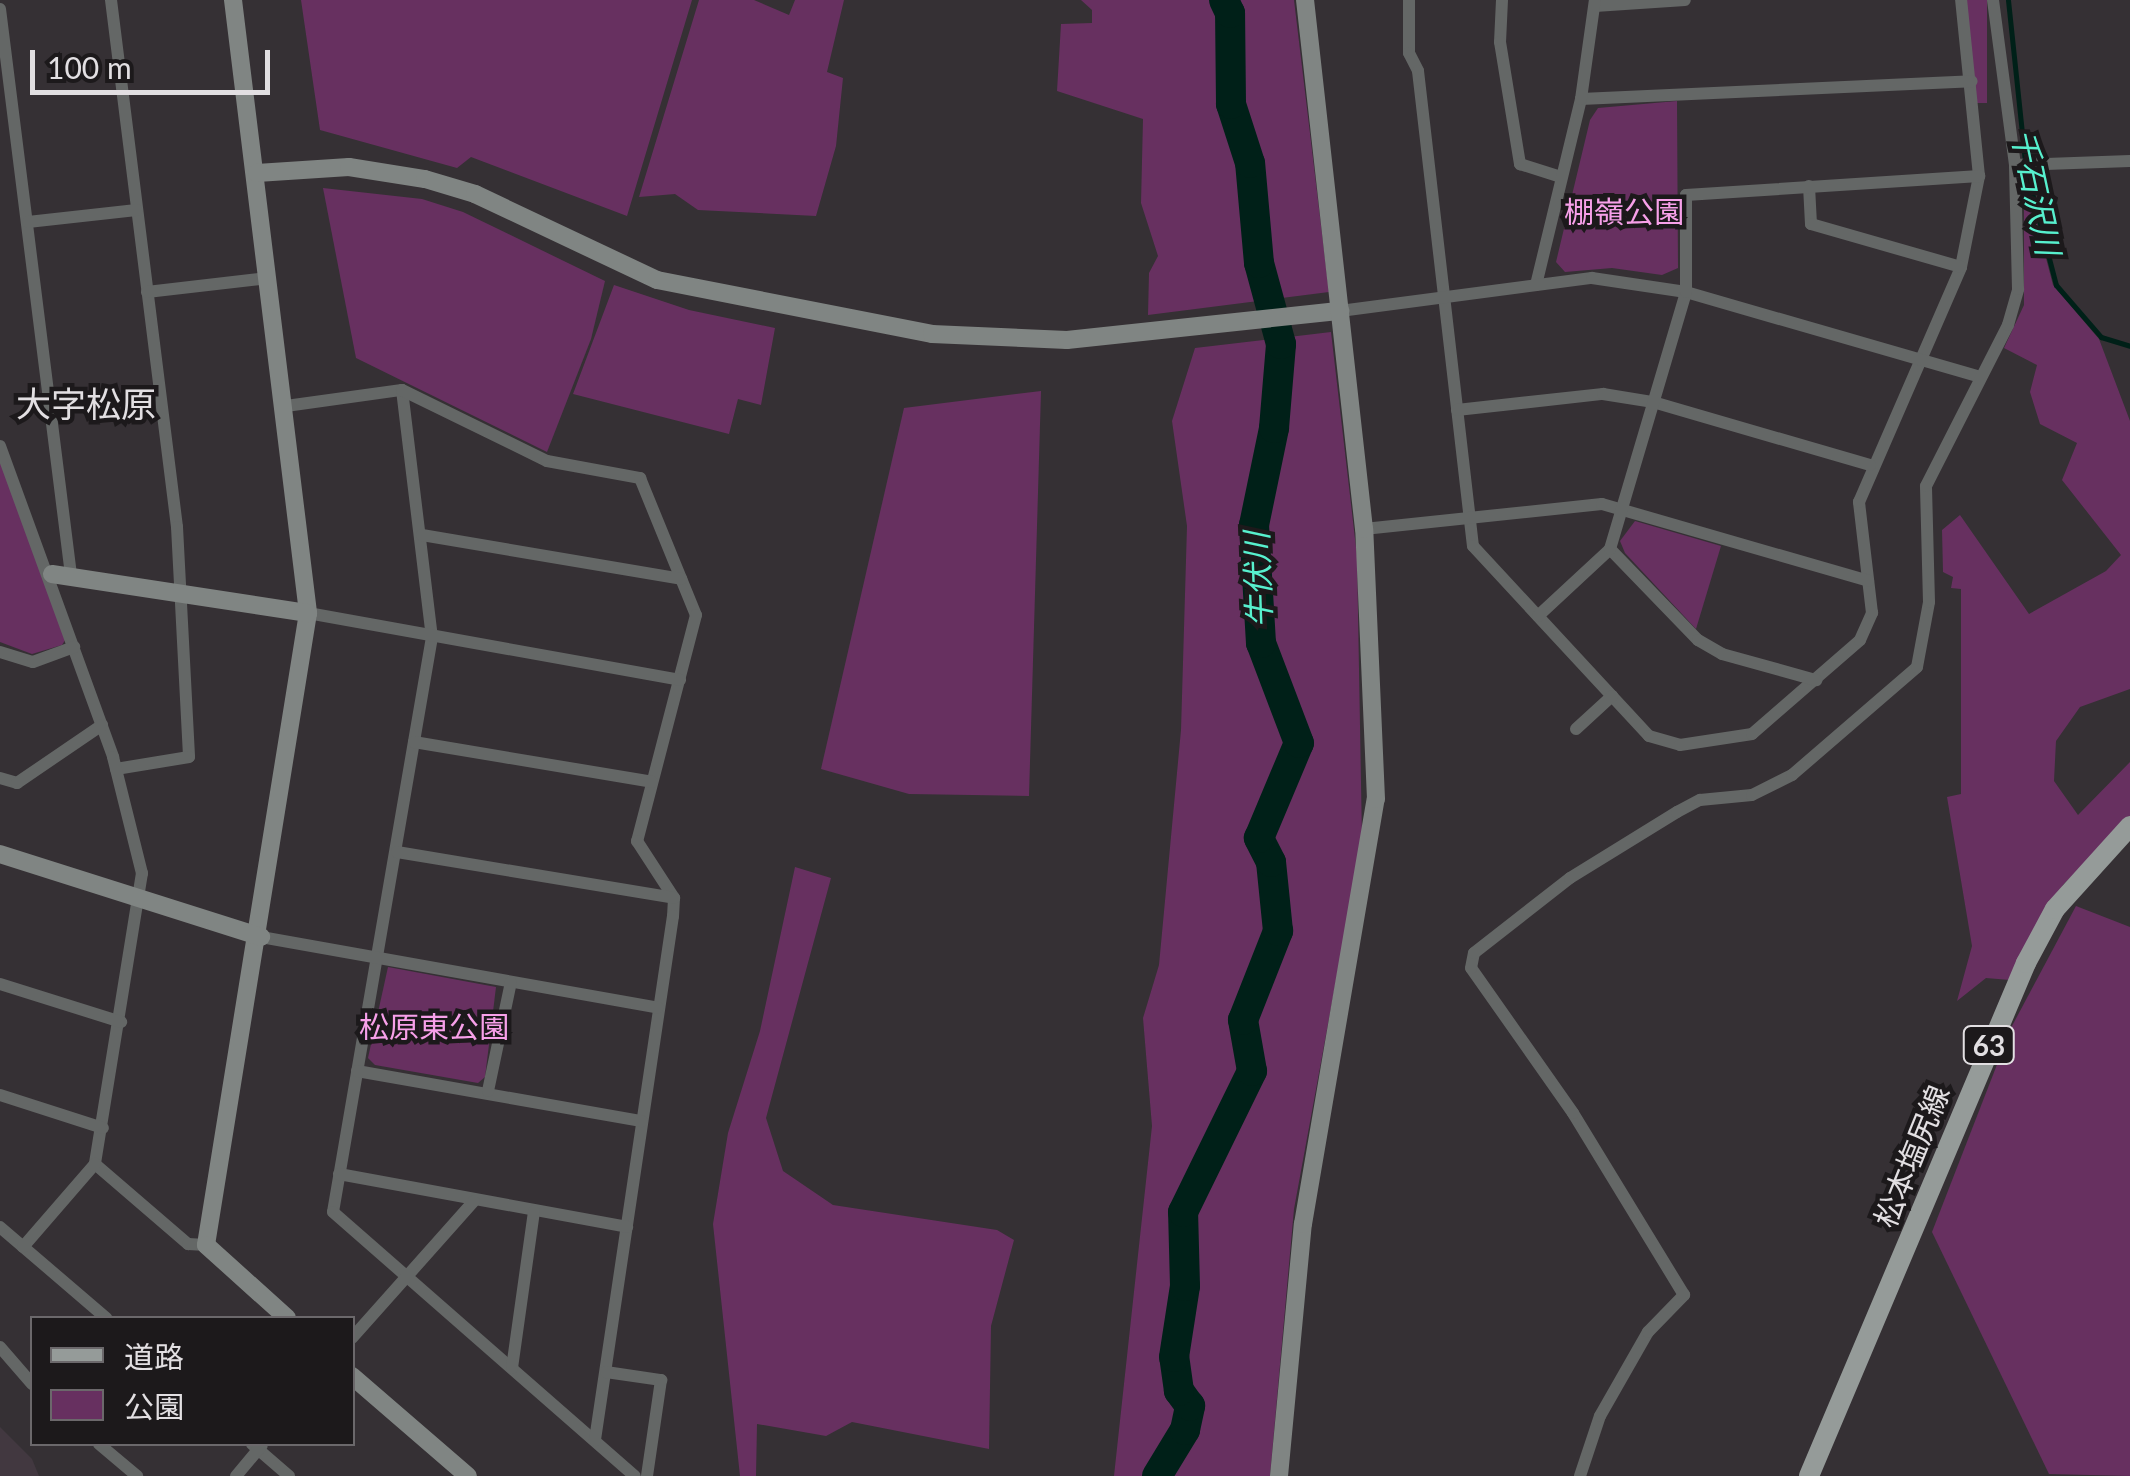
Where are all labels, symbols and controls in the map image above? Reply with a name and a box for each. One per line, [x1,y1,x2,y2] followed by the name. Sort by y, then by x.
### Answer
[35,30,275,92] scale bar
[47,49,132,85] text: 100 m
[2004,125,2068,259] water label: 千石沢川
[1564,193,1684,229] park label: 棚嶺公園
[16,382,156,424] district label: 大字松原
[1237,531,1279,629] water label: 牛伏川
[359,1008,509,1044] park label: 松原東公園
[1962,1022,2016,1068] road number: 63
[1866,1080,1956,1232] street label: 松本塩尻線
[30,1316,355,1446] legend
[124,1338,184,1374] text: 道路
[124,1388,184,1424] text: 公園

